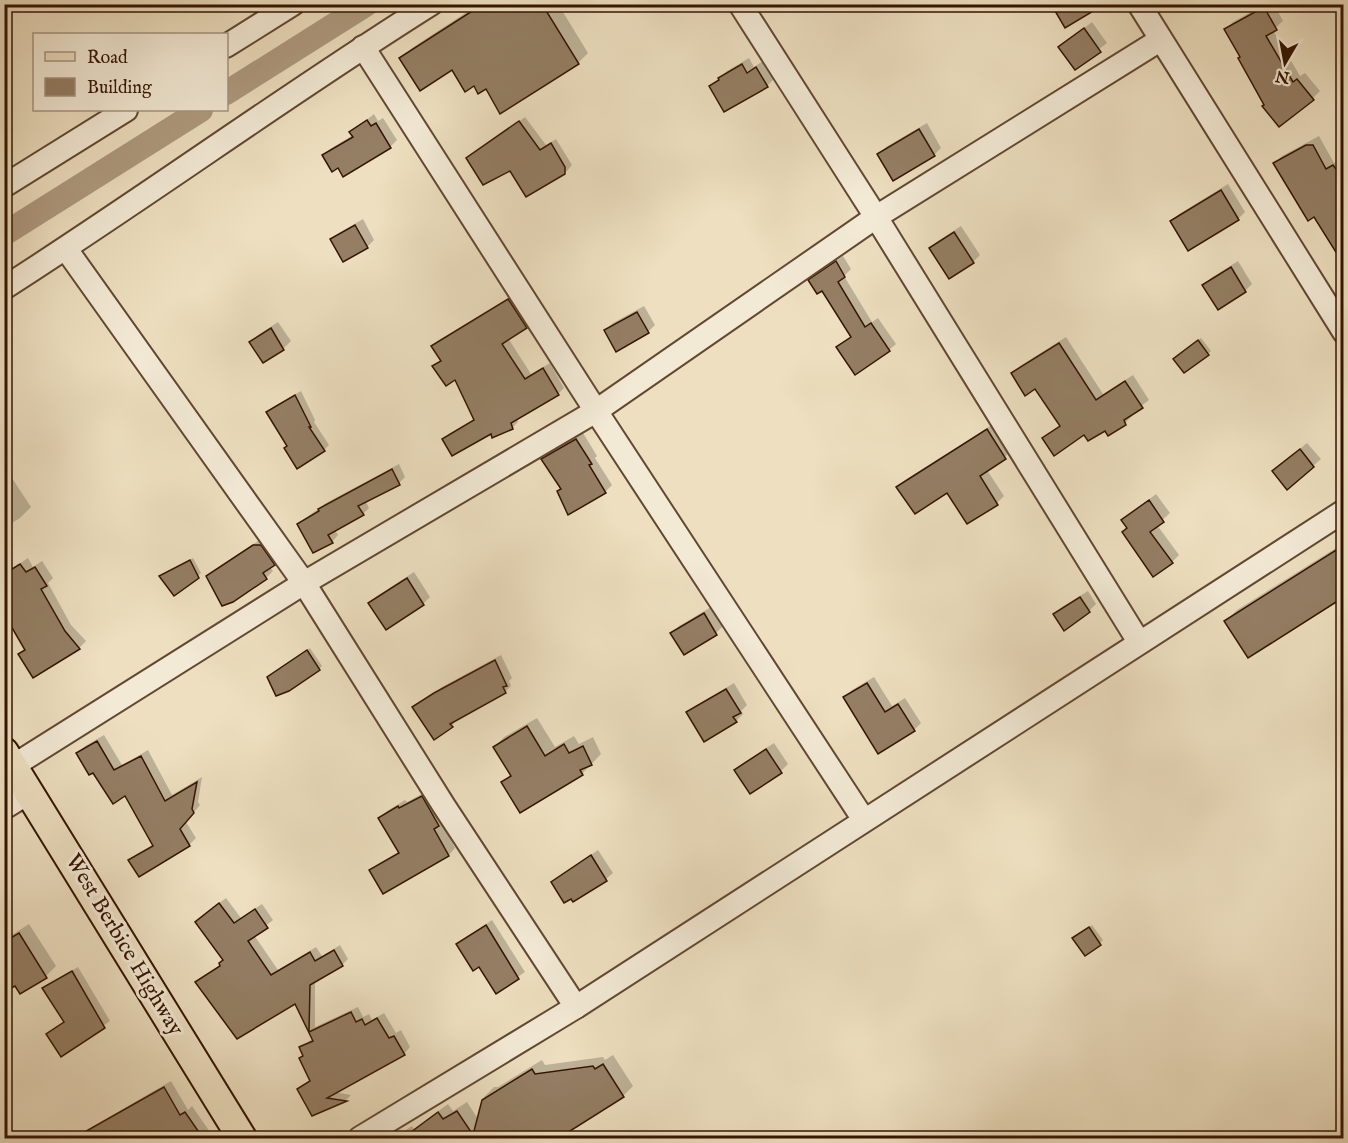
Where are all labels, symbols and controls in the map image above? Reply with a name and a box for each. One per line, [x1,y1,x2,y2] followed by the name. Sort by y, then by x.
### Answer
[33,33,228,111] legend
[1255,33,1315,93] north arrow
[87,47,128,70] text: Road
[1274,65,1292,87] text: N
[87,77,152,100] text: Building
[59,849,189,1041] street label: West Berbice Highway

